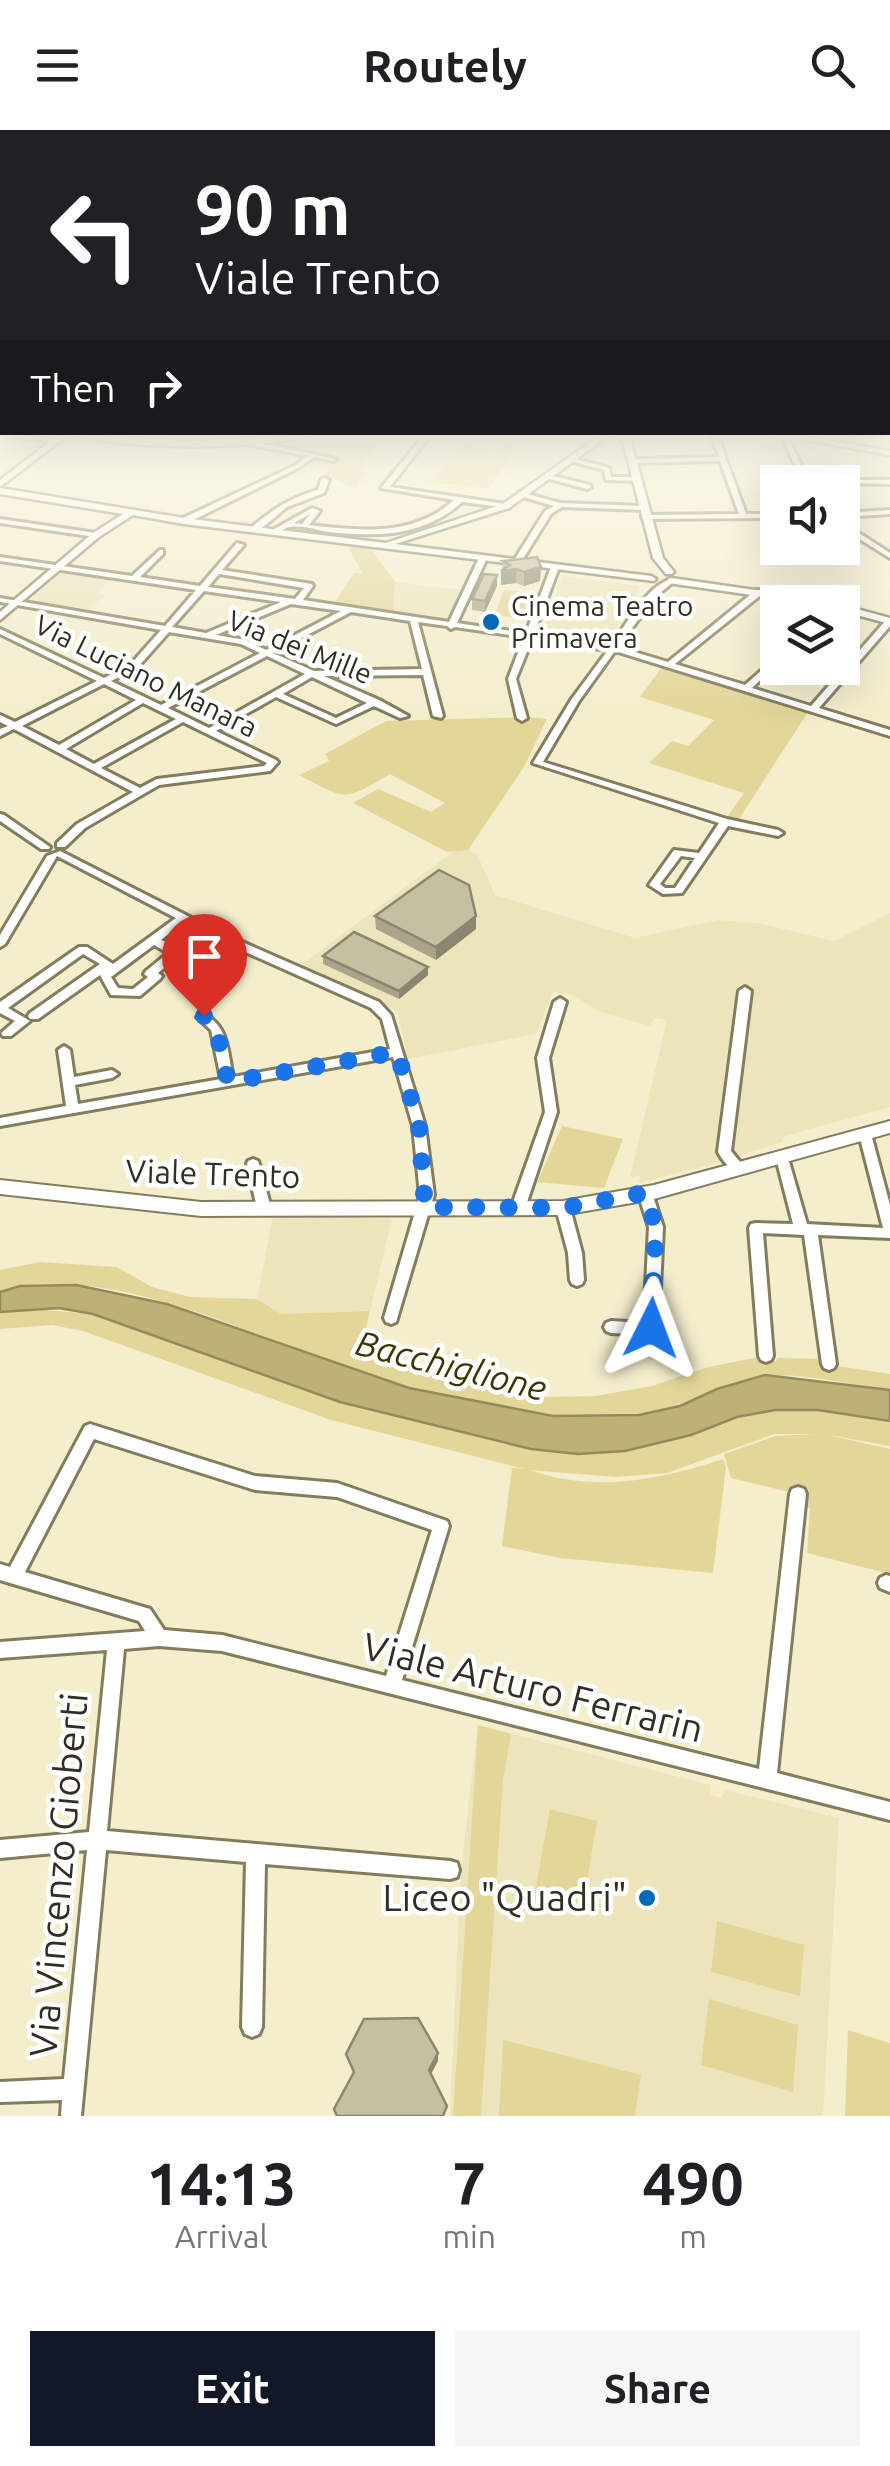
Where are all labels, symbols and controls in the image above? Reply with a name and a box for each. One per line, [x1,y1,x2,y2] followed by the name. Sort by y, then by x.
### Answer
[30,38,85,93] icon: menu
[805,38,860,93] icon: search
[363,40,527,91] text: Routely
[30,170,160,300] icon: left
[195,170,351,248] text: 90 m
[195,252,441,303] text: Viale Trento
[136,360,191,415] icon: right
[30,367,116,409] text: Then
[760,465,860,685] map controls
[760,465,860,565] button: sound
[760,585,860,685] button: layers
[511,590,693,653] place label: Cinema Teatro Primavera
[224,604,377,689] street label: Via dei Mille
[30,608,262,743] street label: Via Luciano Manara
[480,611,502,633] marker: Cinema Teatro Primavera
[162,914,247,1017] pin
[177,929,232,984] icon: arrive
[125,1152,301,1194] street label: Viale Trento
[599,1276,703,1380] position arrow
[352,1322,551,1408] water label: Bacchiglione
[359,1624,708,1750] street label: Viale Arturo Ferrarin
[21,1691,95,2059] street label: Via Vincenzo Gioberti
[382,1876,627,1918] place label: Liceo "Quadri"
[636,1887,658,1909] marker: Liceo "Quadri"
[146,2149,296,2216] text: 14:13
[452,2149,486,2216] text: 7
[642,2149,744,2216] text: 490
[175,2218,268,2254] text: Arrival
[442,2218,496,2254] text: min
[679,2218,707,2254] text: m
[30,2331,435,2446] button: Exit
[455,2331,860,2446] button: Share

